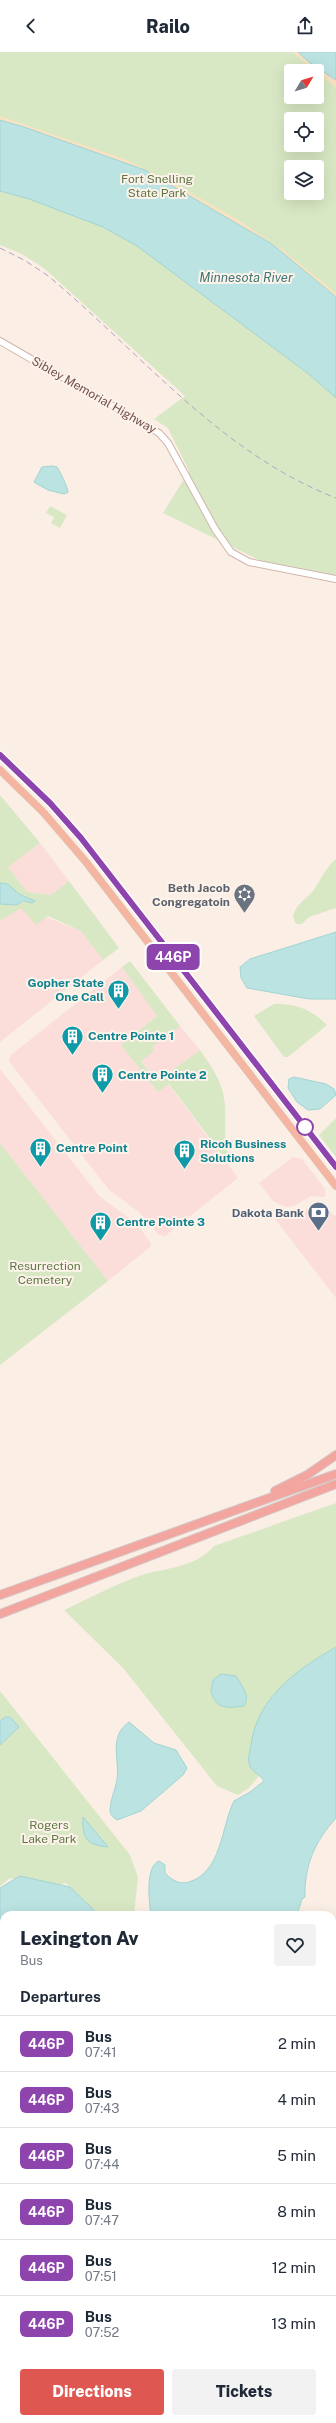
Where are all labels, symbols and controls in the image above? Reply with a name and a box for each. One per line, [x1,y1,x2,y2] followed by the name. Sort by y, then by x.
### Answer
[20,15,42,37] icon: back
[294,15,316,37] icon: share
[146,16,190,37] text: Railo
[284,64,324,104] north arrow
[284,64,324,200] map controls
[284,112,324,152] button: locate
[284,160,324,200] button: layers
[121,172,193,200] park label: Fort Snelling State Park
[199,270,293,285] water label: Minnesota River
[29,354,159,437] street label: Sibley Memorial Highway
[152,881,230,909] place label: Beth Jacob Congregatoin
[232,882,258,915] synagogue icon: Beth Jacob Congregatoin
[145,944,201,970] line badge: 446P
[155,949,191,965] text: 446P
[28,976,104,1004] place label: Gopher State One Call
[106,977,132,1010] building icon: Gopher State One Call
[60,1023,86,1056] building icon: Centre Pointe 1
[88,1029,174,1043] place label: Centre Pointe 1
[90,1062,116,1095] building icon: Centre Pointe 2
[118,1068,207,1082] place label: Centre Pointe 2
[296,1118,314,1136] unlabelled marker
[27,1135,53,1168] building icon: Centre Point
[200,1137,286,1165] place label: Ricoh Business Solutions
[171,1138,197,1171] building icon: Ricoh Business Solutions
[56,1141,128,1155] place label: Centre Point
[306,1200,332,1233] bank icon: Dakota Bank
[232,1206,304,1220] place label: Dakota Bank
[87,1209,113,1242] building icon: Centre Pointe 3
[116,1215,205,1229] place label: Centre Pointe 3
[9,1259,81,1287] park label: Resurrection Cemetery
[21,1818,77,1846] park label: Rogers Lake Park
[274,1924,316,1966] button: heart
[20,1927,139,1949] text: Lexington Av
[20,1953,43,1968] text: Bus
[20,1988,101,2005] text: Departures
[85,2028,112,2045] text: Bus
[278,2035,316,2052] text: 2 min
[28,2036,65,2052] text: 446P
[85,2045,117,2060] text: 07:41
[85,2084,112,2101] text: Bus
[277,2091,316,2108] text: 4 min
[28,2092,65,2108] text: 446P
[85,2101,119,2116] text: 07:43
[85,2140,112,2157] text: Bus
[277,2147,316,2164] text: 5 min
[28,2148,65,2164] text: 446P
[85,2157,119,2172] text: 07:44
[85,2196,112,2213] text: Bus
[277,2203,316,2220] text: 8 min
[28,2204,65,2220] text: 446P
[85,2213,119,2228] text: 07:47
[85,2252,112,2269] text: Bus
[272,2259,316,2276] text: 12 min
[28,2260,65,2276] text: 446P
[85,2269,117,2284] text: 07:51
[85,2308,112,2325] text: Bus
[271,2315,316,2332] text: 13 min
[28,2316,65,2332] text: 446P
[85,2325,119,2340] text: 07:52
[20,2369,164,2415] button: Directions
[172,2369,316,2415] button: Tickets

